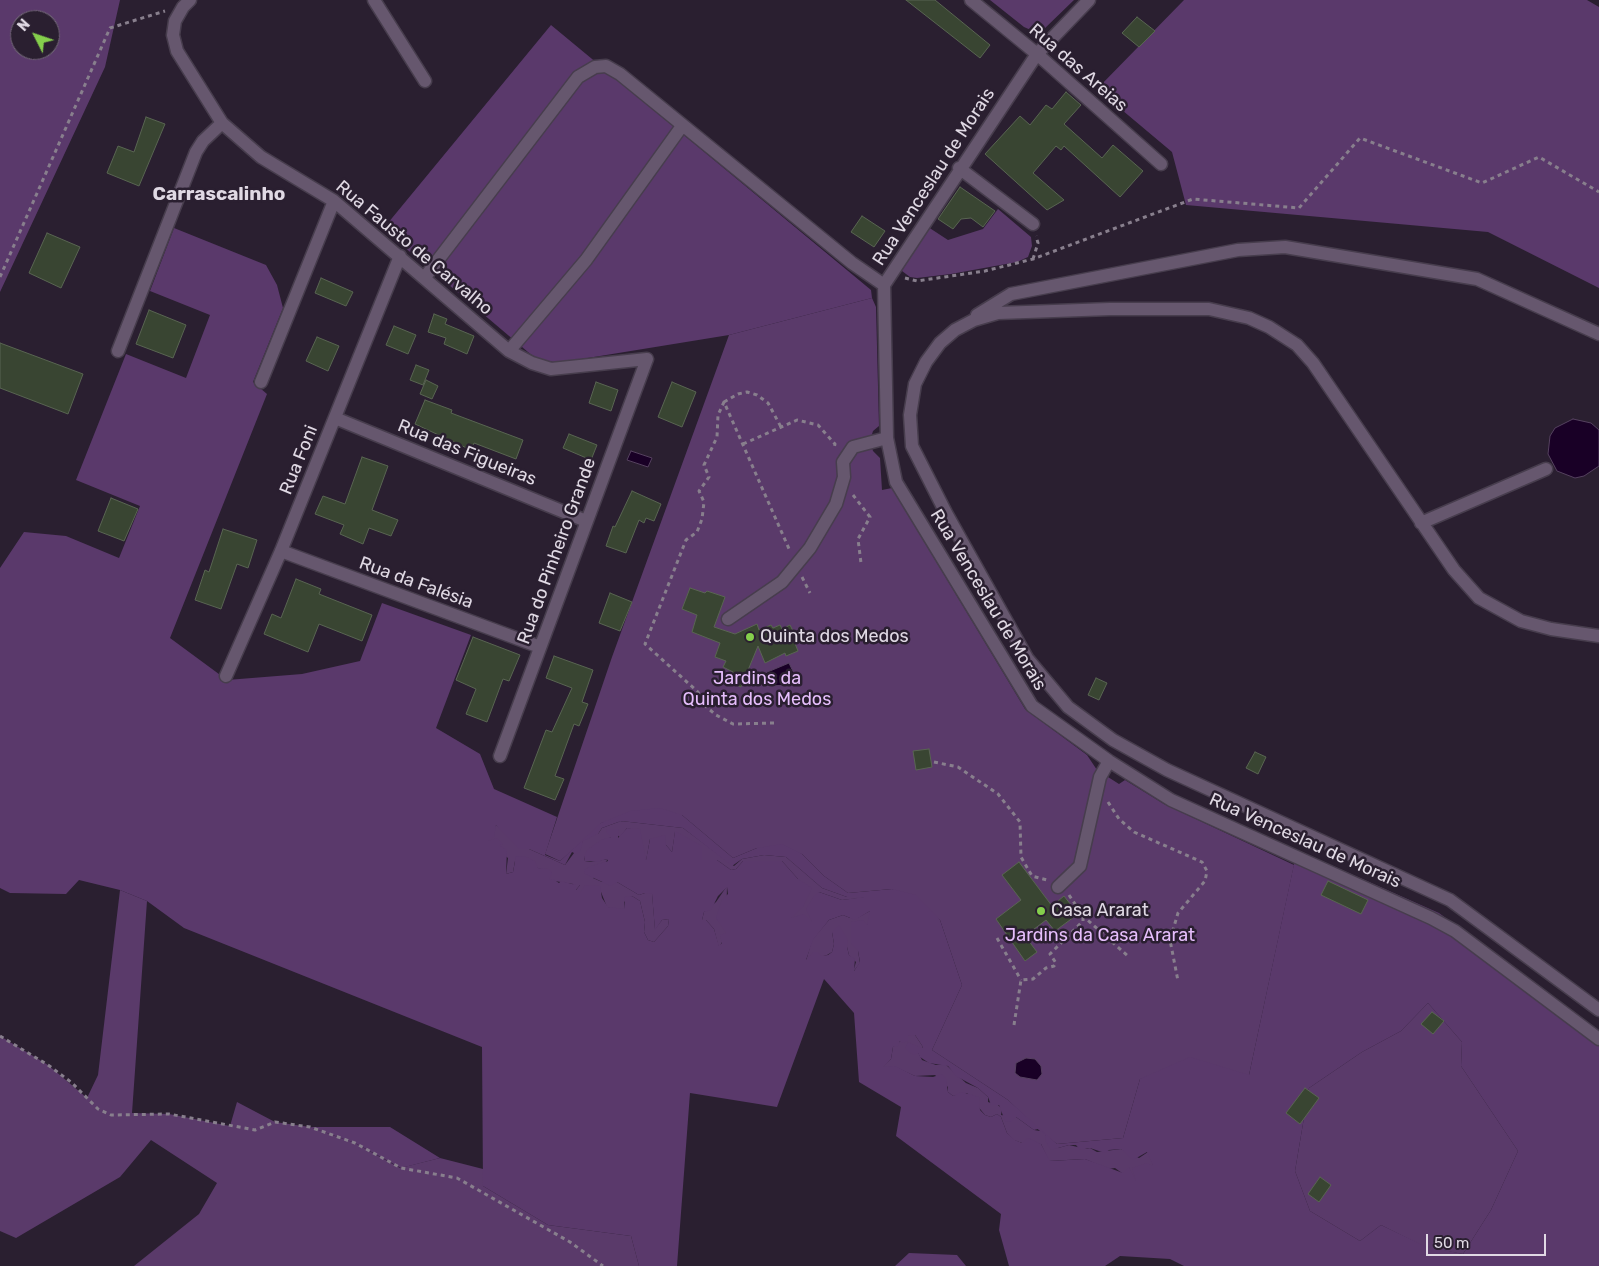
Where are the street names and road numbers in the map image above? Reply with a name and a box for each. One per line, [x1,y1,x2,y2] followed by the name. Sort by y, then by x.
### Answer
[1024,19,1132,117] street label: Rua das Areias
[868,84,1000,270] street label: Rua Venceslau de Morais
[331,176,497,320] street label: Rua Fausto de Carvalho
[394,415,540,491] street label: Rua das Figueiras
[275,422,323,498] street label: Rua Foni
[513,455,601,647] street label: Rua do Pinheiro Grande
[925,505,1051,695] street label: Rua Venceslau de Morais
[356,552,476,614] street label: Rua da Falésia
[1206,789,1404,893] street label: Rua Venceslau de Morais

